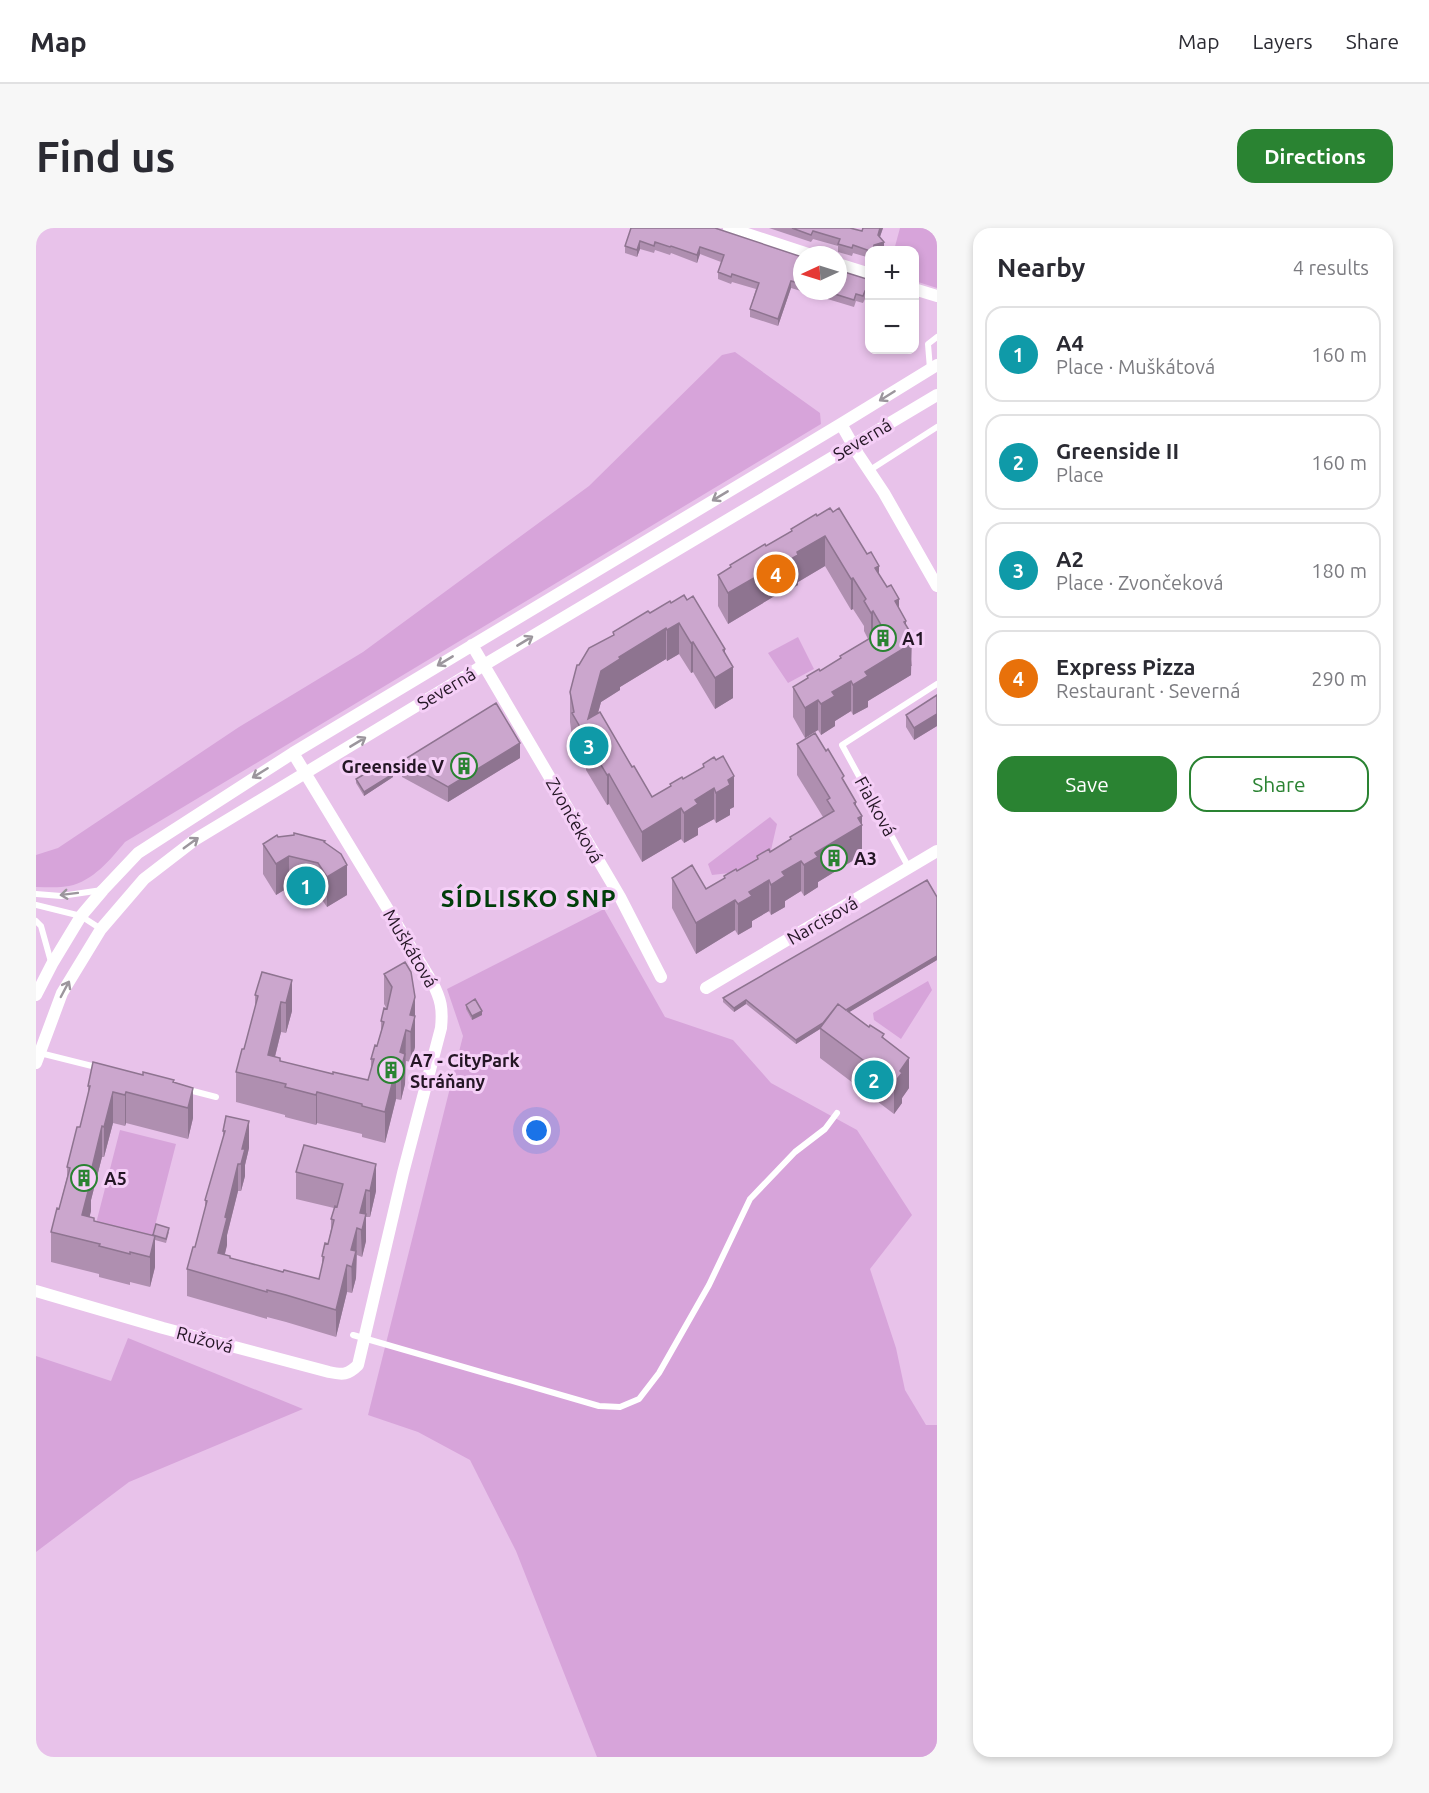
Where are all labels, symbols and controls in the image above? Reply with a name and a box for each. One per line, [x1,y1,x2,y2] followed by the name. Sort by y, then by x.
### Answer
[30,26,87,57] text: Map
[1178,29,1219,53] text: Map
[1252,29,1313,53] text: Layers
[1346,29,1399,53] text: Share
[1237,129,1393,183] button: Directions
[36,133,175,180] text: Find us
[793,246,847,300] north arrow
[865,246,919,354] map controls
[865,246,919,300] button: +
[997,253,1085,282] text: Nearby
[1293,256,1369,279] text: 4 results
[865,300,919,354] button: −
[1056,330,1084,355] text: A4
[1013,343,1024,366] text: 1
[1311,343,1367,366] text: 160 m
[1056,355,1215,378] text: Place · Muškátová
[879,389,896,402] one-way arrow
[829,414,895,464] street label: Severná
[1056,438,1179,463] text: Greenside II
[1013,451,1024,474] text: 2
[1311,451,1367,474] text: 160 m
[1056,463,1104,486] text: Place
[712,491,729,503] one-way arrow
[1056,546,1084,571] text: A2
[756,552,796,596] pin: 4
[1013,559,1024,582] text: 3
[1311,559,1367,582] text: 180 m
[1056,571,1223,594] text: Place · Zvončeková
[868,623,898,653] building icon: A1
[902,628,925,648] place label: A1
[516,635,533,647] one-way arrow
[1056,654,1195,679] text: Express Pizza
[437,656,454,668] one-way arrow
[413,663,479,713] street label: Severná
[1013,667,1024,690] text: 4
[1311,667,1367,690] text: 290 m
[1056,679,1240,702] text: Restaurant · Severná
[570,724,608,768] pin: 3
[349,735,366,747] one-way arrow
[449,751,479,781] building icon: Greenside V
[342,756,444,776] place label: Greenside V
[997,756,1177,812] button: Save
[1189,756,1369,812] button: Share
[252,767,269,780] one-way arrow
[851,773,901,839] street label: Fialková
[543,774,607,866] street label: Zvončeková
[183,837,199,850] one-way arrow
[819,843,849,873] building icon: A3
[854,848,877,868] place label: A3
[286,864,326,908] pin: 1
[441,883,617,912] district label: SÍDLISKO SNP
[60,889,80,900] one-way arrow
[783,892,861,948] street label: Narcisová
[380,905,442,991] street label: Muškátová
[59,981,71,998] one-way arrow
[410,1050,520,1091] place label: A7 - CityPark Stráňany
[376,1055,406,1085] building icon: A7 - CityPark Stráňany
[854,1058,894,1102] pin: 2
[522,1116,551,1145] your location
[69,1163,99,1193] building icon: A5
[104,1168,127,1188] place label: A5
[174,1322,236,1356] street label: Ružová

